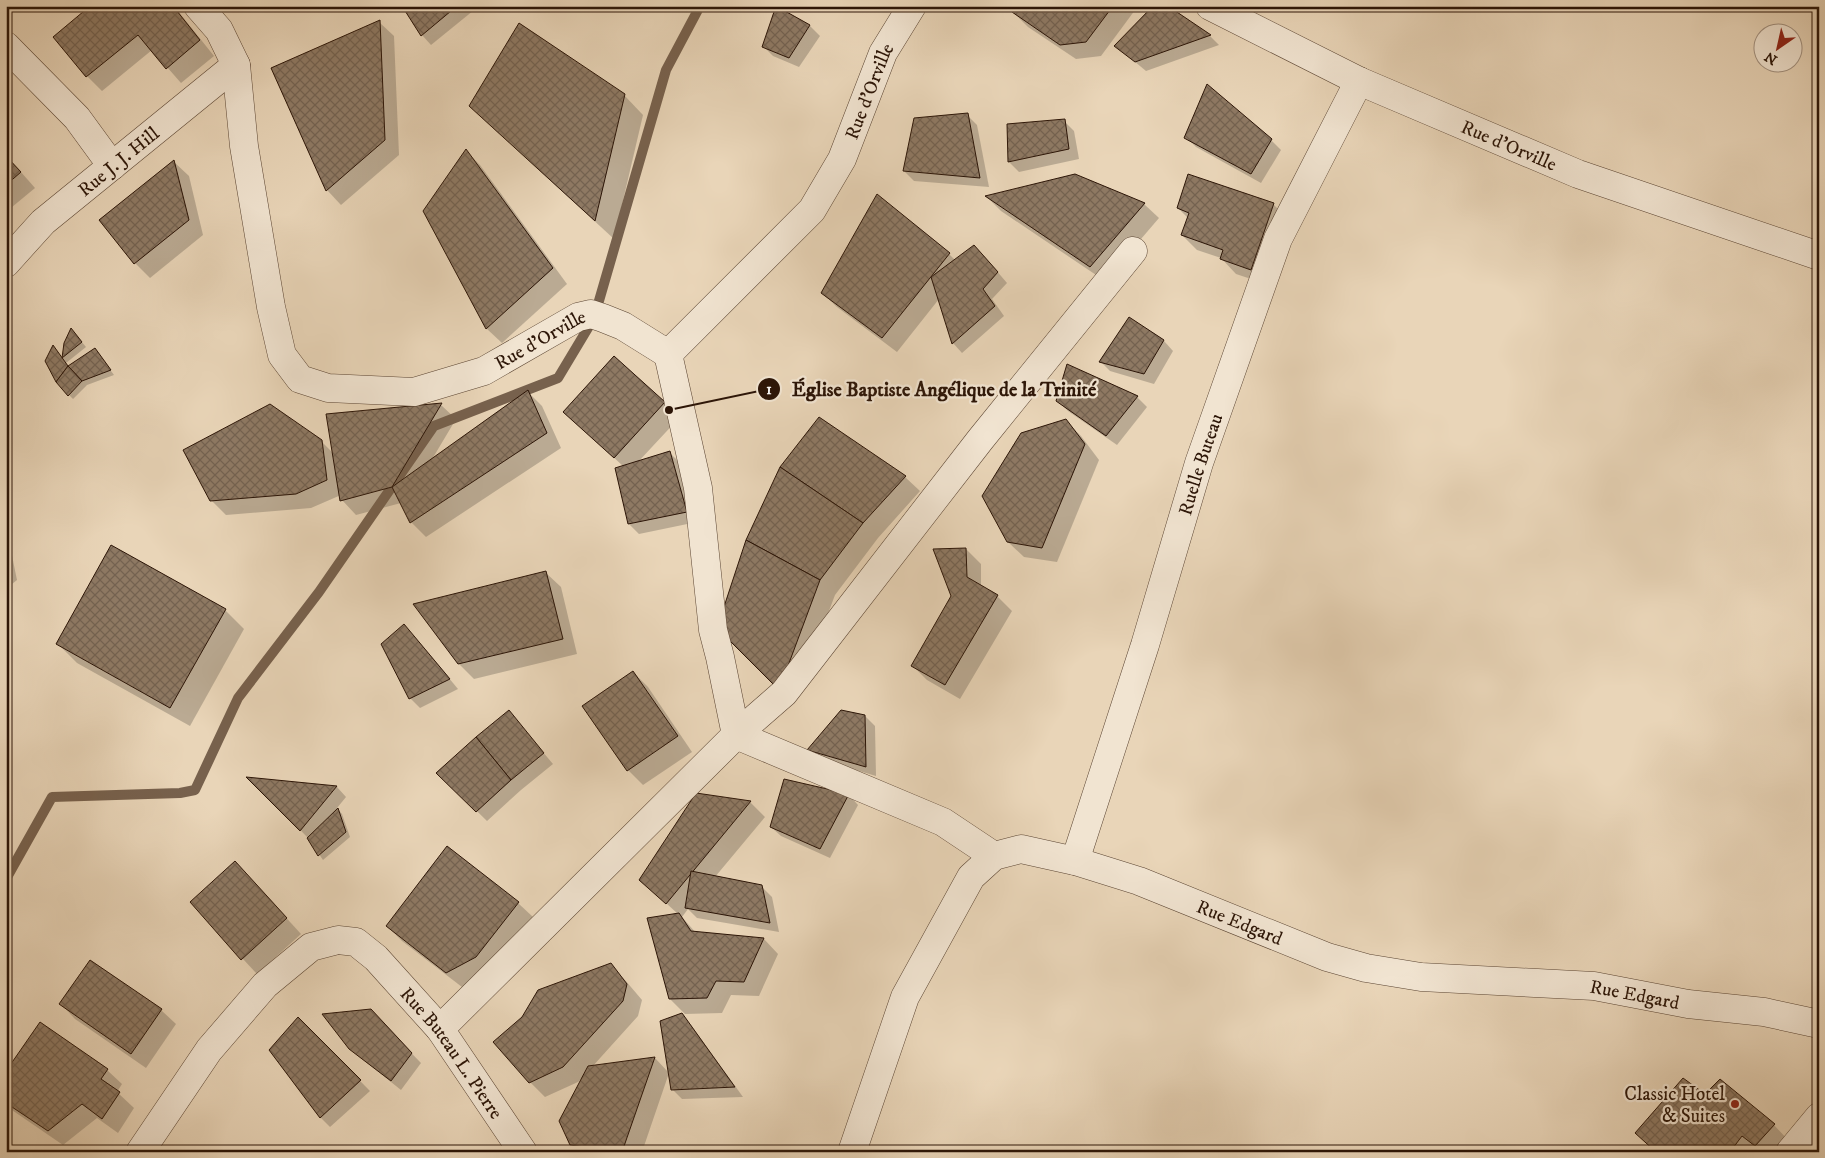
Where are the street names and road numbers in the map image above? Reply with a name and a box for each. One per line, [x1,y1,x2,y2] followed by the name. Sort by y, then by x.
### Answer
[841,39,899,143] street label: Rue d'Orville
[1457,116,1560,177] street label: Rue d'Orville
[74,122,164,202] street label: Rue J. J. Hill
[491,306,588,375] street label: Rue d'Orville
[1174,411,1229,518] street label: Ruelle Buteau
[1193,896,1286,951] street label: Rue Edgard
[1588,975,1682,1015] street label: Rue Edgard
[395,983,507,1124] street label: Rue Buteau L. Pierre

